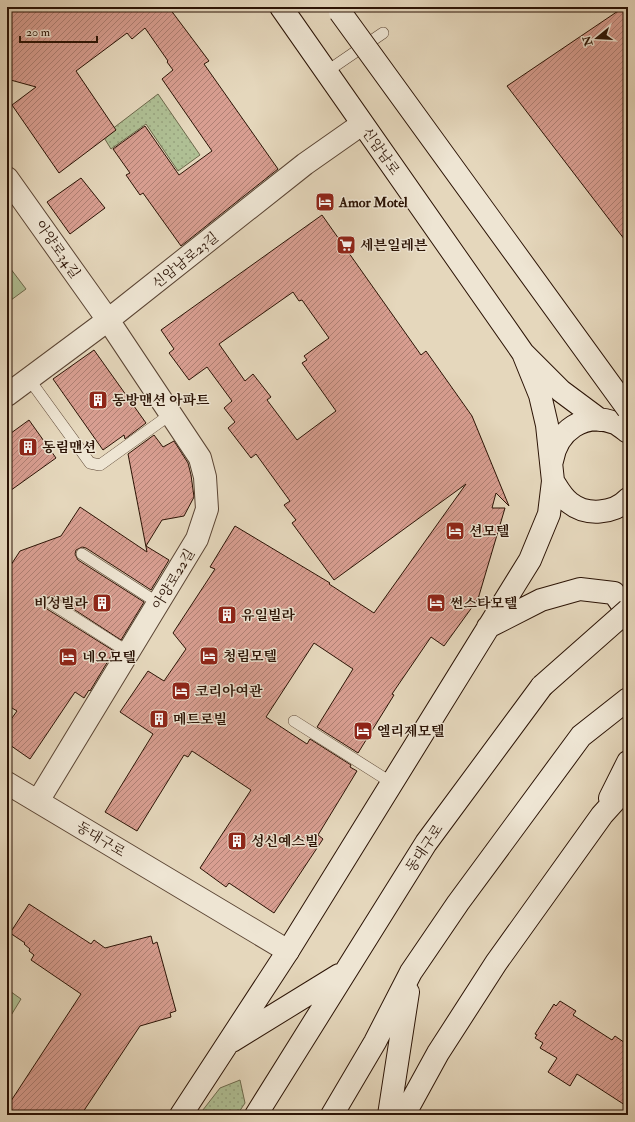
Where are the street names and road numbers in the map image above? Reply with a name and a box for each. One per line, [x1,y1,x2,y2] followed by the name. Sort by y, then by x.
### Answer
[358,124,403,179] street label: 신암남로
[31,217,84,282] street label: 아양로34길
[149,229,222,292] street label: 신암남로23길
[149,546,198,613] street label: 아양로22길
[73,818,129,861] street label: 동대구로
[402,821,447,875] street label: 동대구로

